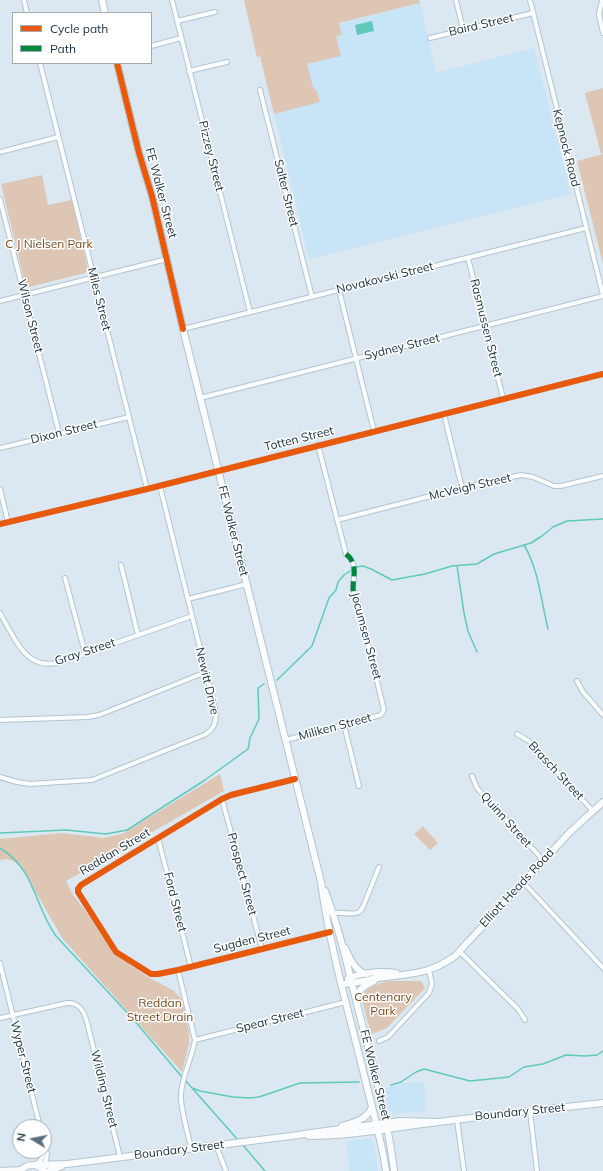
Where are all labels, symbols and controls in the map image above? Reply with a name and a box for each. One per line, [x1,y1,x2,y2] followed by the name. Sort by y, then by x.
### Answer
[447,11,515,39] street label: Baird Street
[12,12,152,64] legend
[50,21,108,36] text: Cycle path
[50,41,76,56] text: Path
[549,108,583,188] street label: Kepnock Road
[195,119,227,193] street label: Pizzey Street
[142,146,180,240] street label: FE Walker Street
[271,158,301,228] street label: Salter Street
[5,237,93,251] park label: C J Nielsen Park
[335,259,435,297] street label: Novakovski Street
[84,266,114,332] street label: Miles Street
[467,277,505,379] street label: Rasmussen Street
[14,278,46,354] street label: Wilson Street
[363,331,441,363] street label: Sydney Street
[29,417,99,447] street label: Dixon Street
[263,423,335,455] street label: Totten Street
[428,471,512,503] street label: McVeigh Street
[215,484,251,578] street label: FE Walker Street
[347,591,385,681] street label: Jocumsen Street
[53,635,117,669] street label: Gray Street
[192,646,222,716] street label: Newitt Drive
[297,710,373,744] street label: Miliken Street
[525,739,587,803] street label: Brasch Street
[477,789,535,851] street label: Quinn Street
[77,825,153,879] street label: Reddan Street
[224,831,260,917] street label: Prospect Street
[477,846,557,930] street label: Elliott Heads Road
[161,871,189,933] street label: Ford Street
[212,923,292,957] street label: Sugden Street
[354,990,412,1018] park label: Centenary Park
[127,996,193,1024] park label: Reddan Street Drain
[235,1006,305,1036] street label: Spear Street
[7,1019,39,1095] street label: Wyper Street
[357,1028,393,1122] street label: FE Walker Street
[87,1049,121,1129] street label: Wilding Street
[474,1100,566,1124] street label: Boundary Street
[12,1119,52,1159] north arrow
[14,1132,29,1142] text: N
[133,1137,225,1163] street label: Boundary Street

